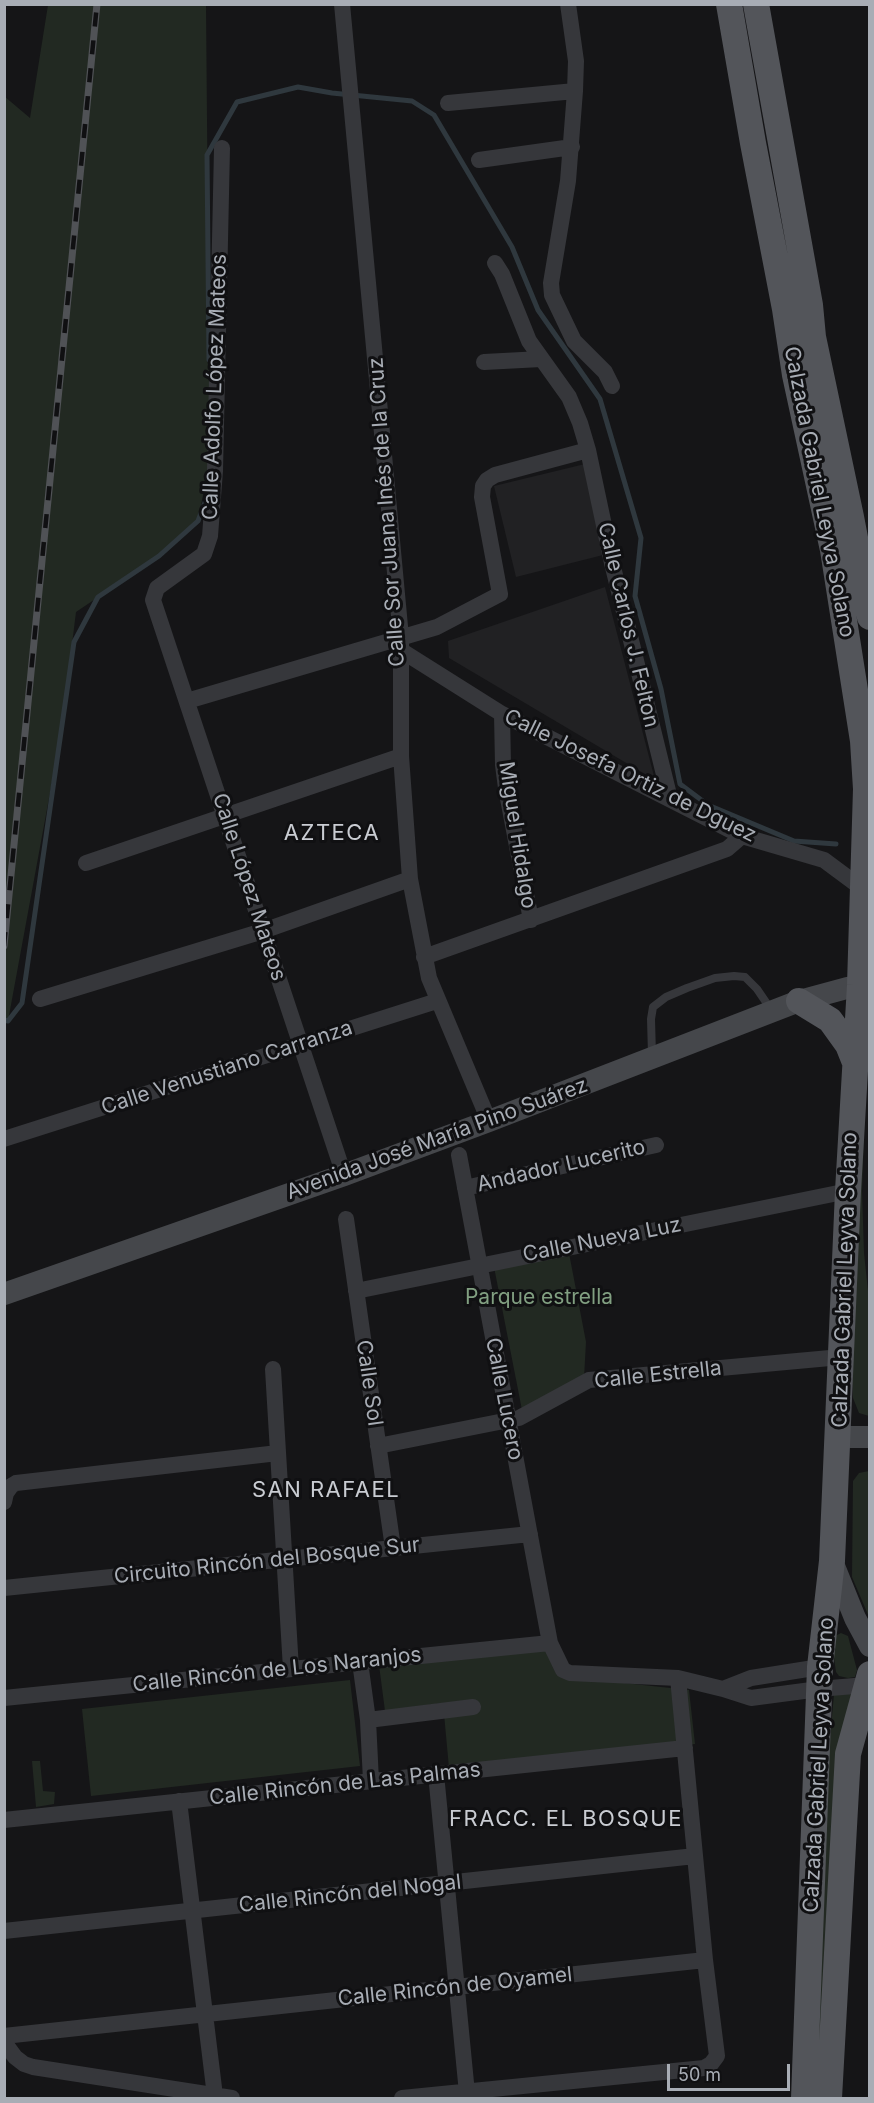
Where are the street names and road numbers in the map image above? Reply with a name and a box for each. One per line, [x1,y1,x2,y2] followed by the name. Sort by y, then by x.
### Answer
[198,254,232,520] street label: Calle Adolfo López Mateos
[778,344,860,640] street label: Calzada Gabriel Leyva Solano
[364,357,410,667] street label: Calle Sor Juana Inés de la Cruz
[592,520,664,730] street label: Calle Carlos J. Felton
[500,704,760,848] street label: Calle Josefa Ortiz de Dguez
[493,760,541,910] street label: Miguel Hidalgo
[207,790,291,984] street label: Calle López Mateos
[98,1015,356,1121] street label: Calle Venustiano Carranza
[283,1073,591,1205] street label: Avenida José María Pino Suárez
[827,1132,863,1428] street label: Calzada Gabriel Leyva Solano
[474,1134,648,1198] street label: Andador Lucerito
[521,1212,683,1268] street label: Calle Nueva Luz
[480,1336,528,1462] street label: Calle Lucero
[350,1338,388,1428] street label: Calle Sol
[593,1356,723,1394] street label: Calle Estrella
[113,1532,421,1590] street label: Circuito Rincón del Bosque Sur
[799,1617,839,1913] street label: Calzada Gabriel Leyva Solano
[131,1642,423,1698] street label: Calle Rincón de Los Naranjos
[208,1757,482,1811] street label: Calle Rincón de Las Palmas
[237,1870,463,1918] street label: Calle Rincón del Nogal
[337,1962,573,2012] street label: Calle Rincón de Oyamel

